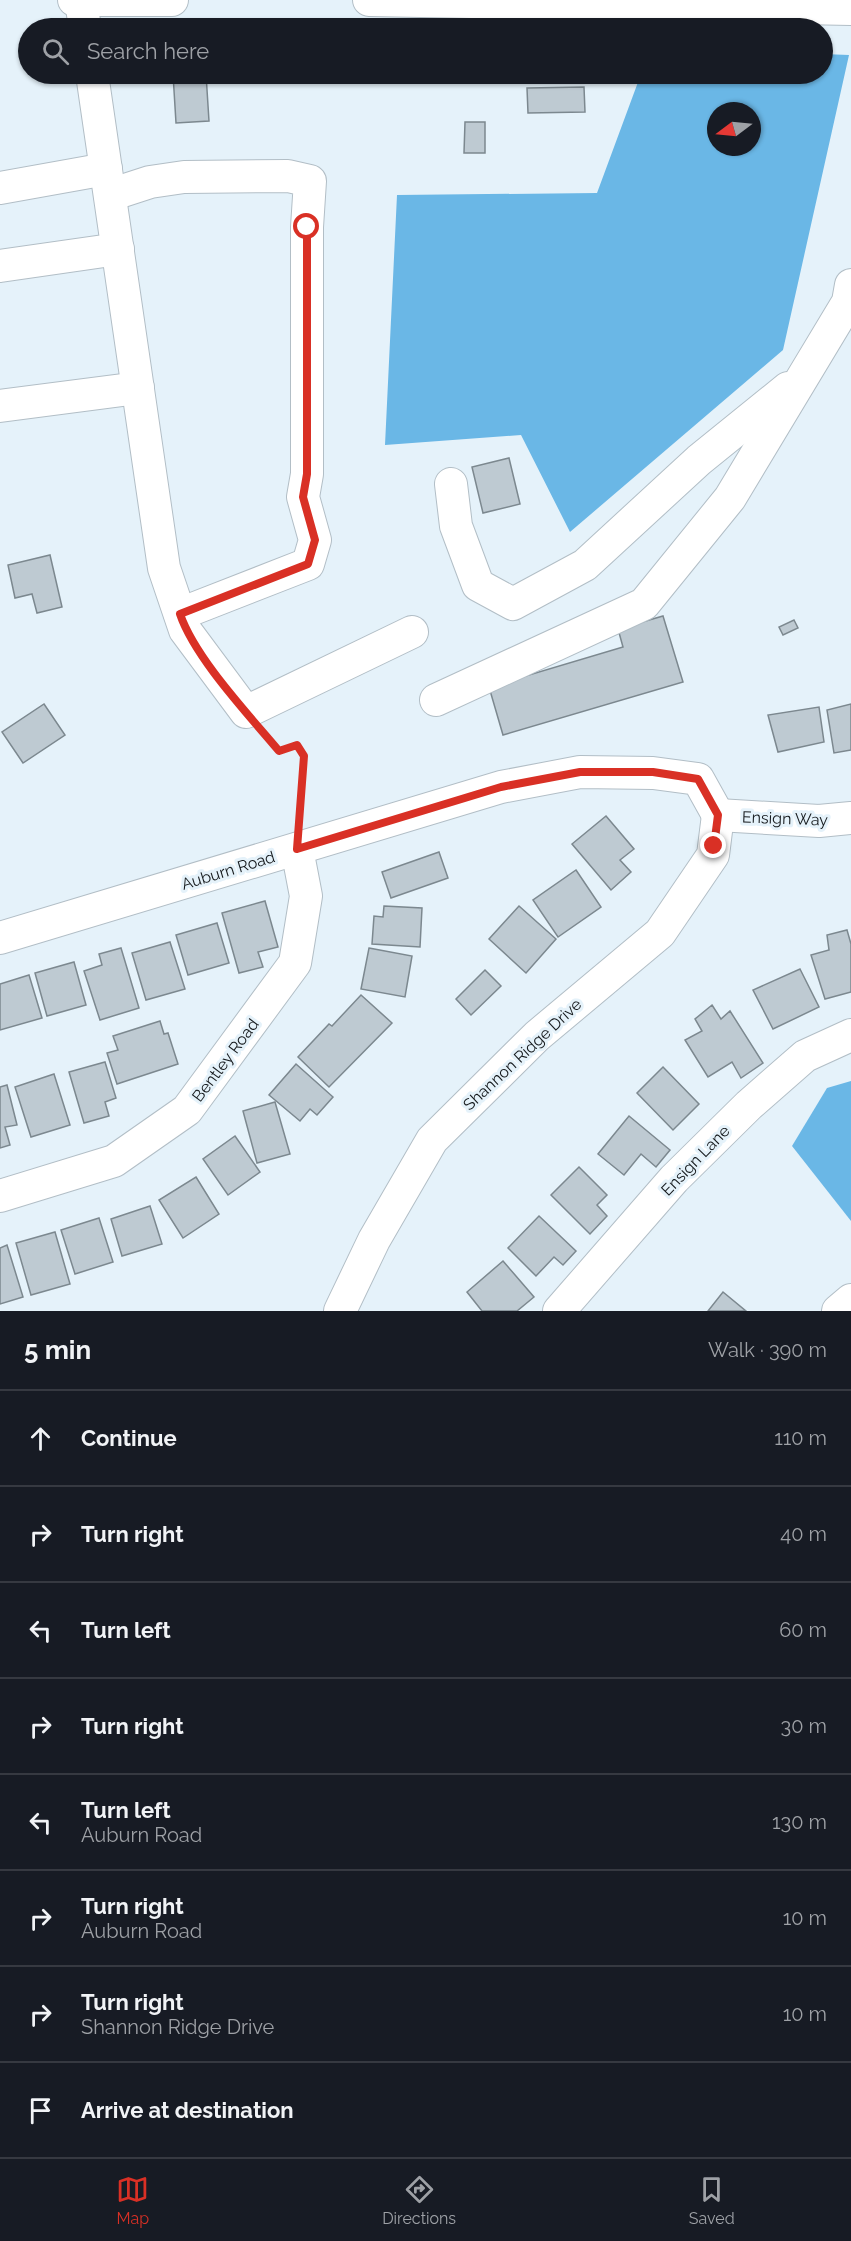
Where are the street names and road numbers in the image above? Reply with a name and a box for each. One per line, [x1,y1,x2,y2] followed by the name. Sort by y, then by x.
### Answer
[742,808,829,830] street label: Ensign Way
[179,847,277,894] street label: Auburn Road
[459,995,585,1114] street label: Shannon Ridge Drive
[188,1015,263,1106] street label: Bentley Road
[657,1121,734,1199] street label: Ensign Lane

